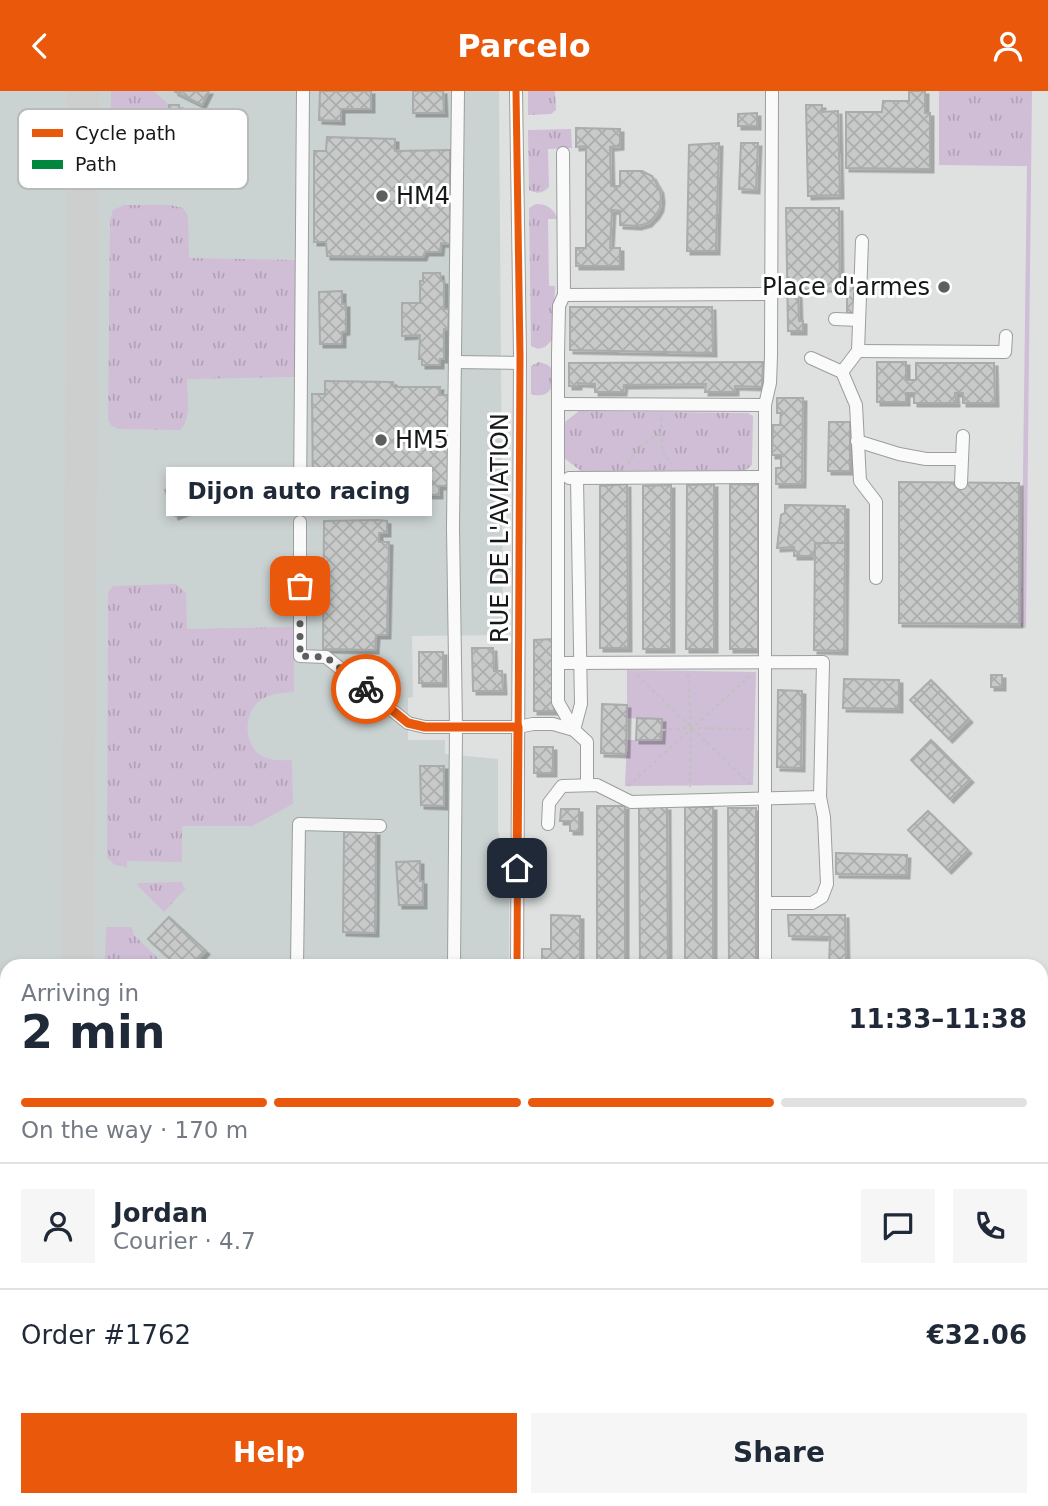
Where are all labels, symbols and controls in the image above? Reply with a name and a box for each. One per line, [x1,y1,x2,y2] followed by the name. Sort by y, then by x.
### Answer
[21,27,59,65] icon: back
[457,27,591,65] text: Parcelo
[989,27,1027,65] icon: person
[18,109,248,189] legend
[75,122,176,144] text: Cycle path
[75,153,117,175] text: Path
[396,182,450,210] place label: HM4
[374,188,390,204] marker: HM4
[762,273,930,301] place label: Place d'armes
[936,279,952,295] marker: Place d'armes
[486,413,514,643] street label: RUE DE L'AVIATION
[395,426,449,454] place label: HM5
[373,432,389,448] marker: HM5
[167,467,433,516] callout: Dijon auto racing
[188,478,410,504] text: Dijon auto racing
[270,556,330,616] pin
[281,567,319,605] icon: bag
[331,654,401,724] courier
[347,670,385,708] icon: bike
[487,838,547,898] pin
[498,849,536,887] icon: home
[21,980,139,1006] text: Arriving in
[848,1004,1027,1034] text: 11:33–11:38
[21,1005,165,1059] text: 2 min
[21,1117,248,1143] text: On the way · 170 m
[21,1189,95,1263] button: person
[861,1189,935,1263] button: chat
[953,1189,1027,1263] button: phone
[113,1198,208,1228] text: Jordan
[113,1228,256,1254] text: Courier · 4.7
[21,1320,191,1350] text: Order #1762
[927,1320,1027,1350] text: €32.06
[21,1413,517,1493] button: Help
[531,1413,1027,1493] button: Share

